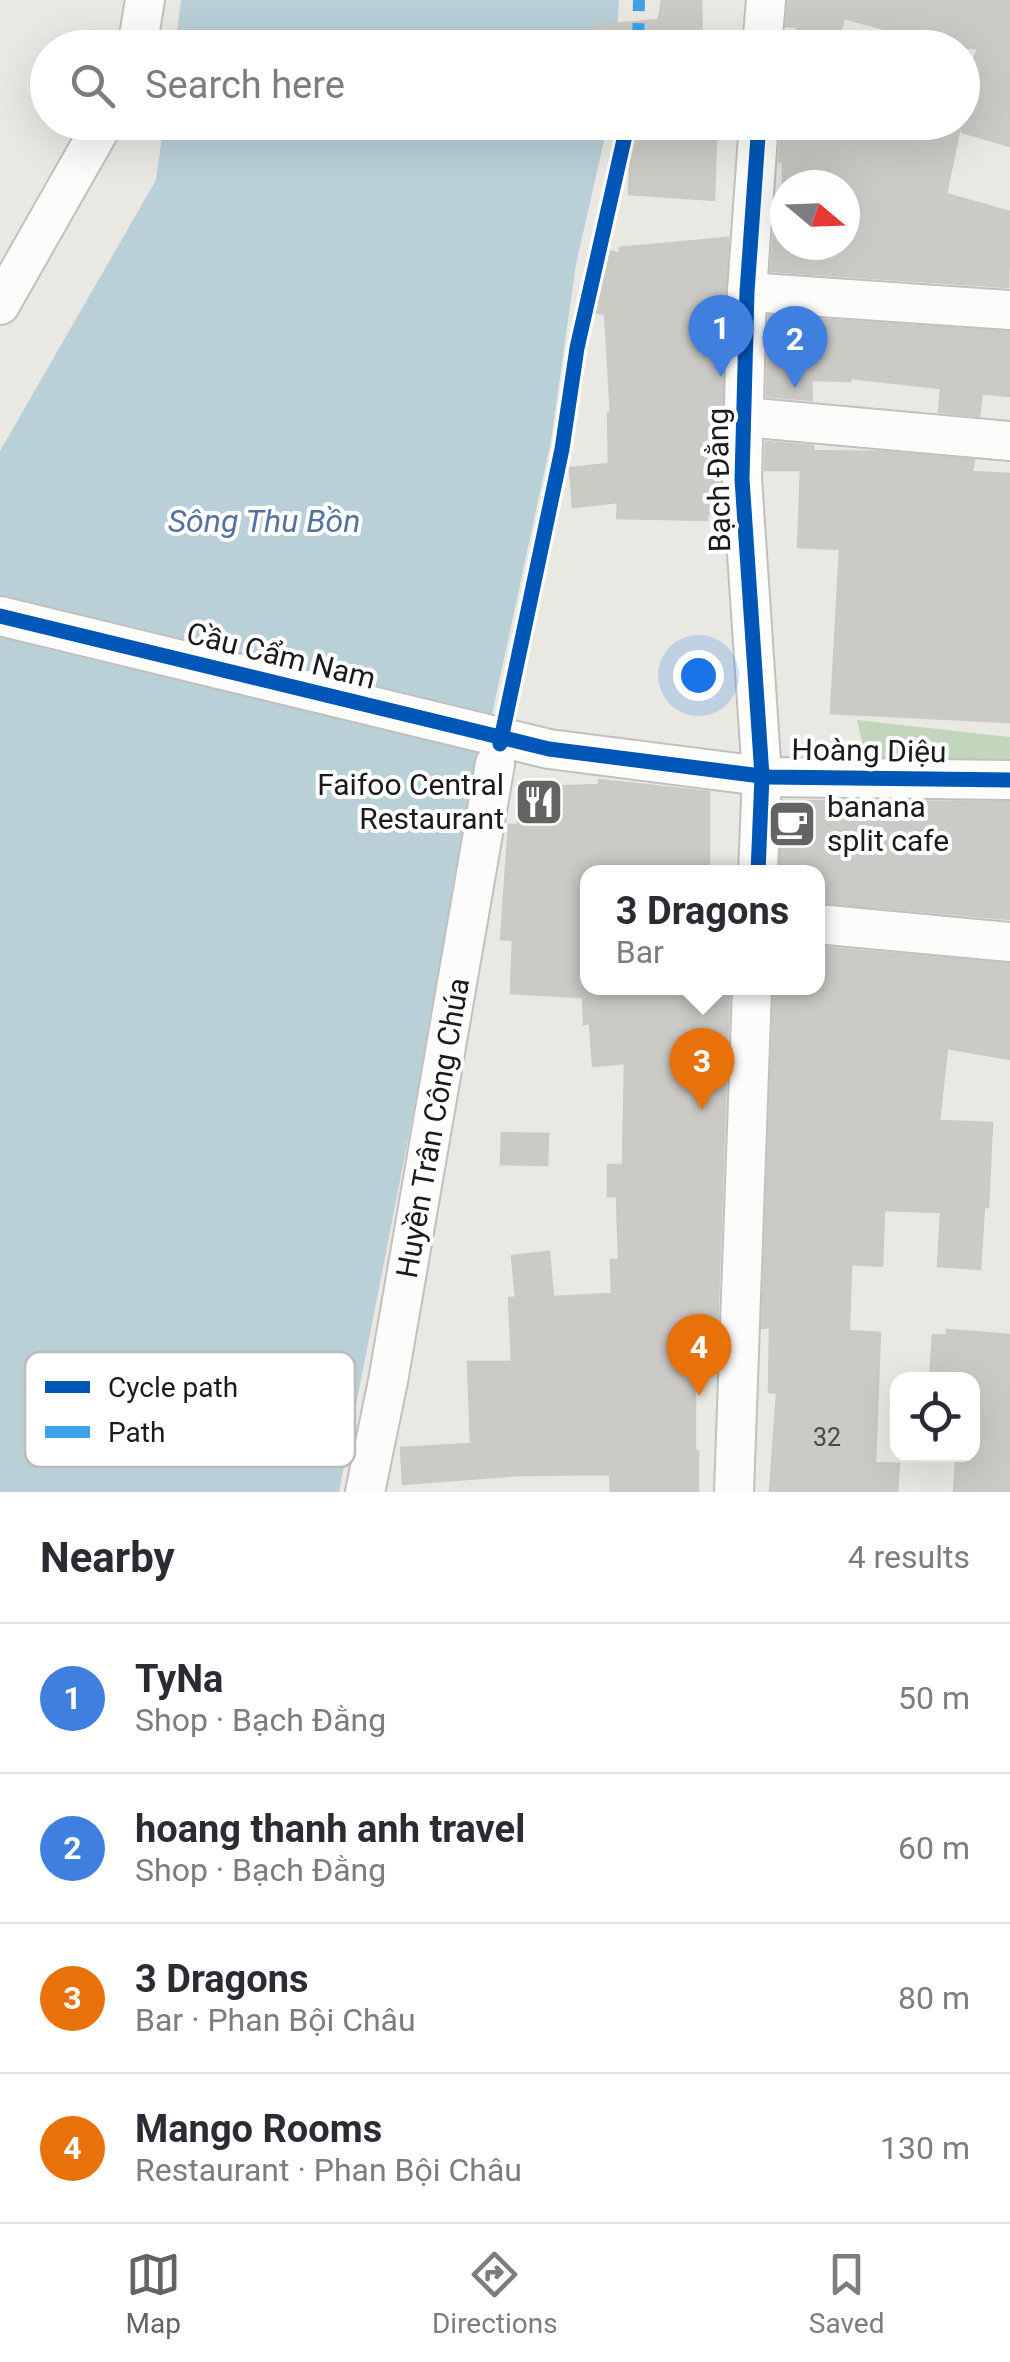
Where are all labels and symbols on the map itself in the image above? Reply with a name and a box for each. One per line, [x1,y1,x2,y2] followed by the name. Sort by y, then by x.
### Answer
[770,170,860,260] north arrow
[688,294,754,377] pin: 1
[762,306,828,388] pin: 2
[700,407,737,553] street label: Bạch Đằng
[168,502,360,540] water label: Sông Thu Bồn
[183,615,379,696] street label: Cầu Cẩm Nam
[673,650,724,701] your location
[791,732,947,769] street label: Hoàng Diệu
[317,767,504,836] place label: Faifoo Central Restaurant
[513,776,565,828] restaurant icon: Faifoo Central Restaurant
[827,789,949,858] place label: banana split cafe
[766,798,818,850] cafe icon: banana split cafe
[389,975,476,1281] street label: Huyền Trân Công Chúa
[670,1028,734,1110] pin: 3
[666,1314,732,1396] pin: 4
[25,1352,355,1467] legend
[108,1371,238,1404] text: Cycle path
[108,1416,165,1449] text: Path
[813,1423,841,1452] house number: 32

